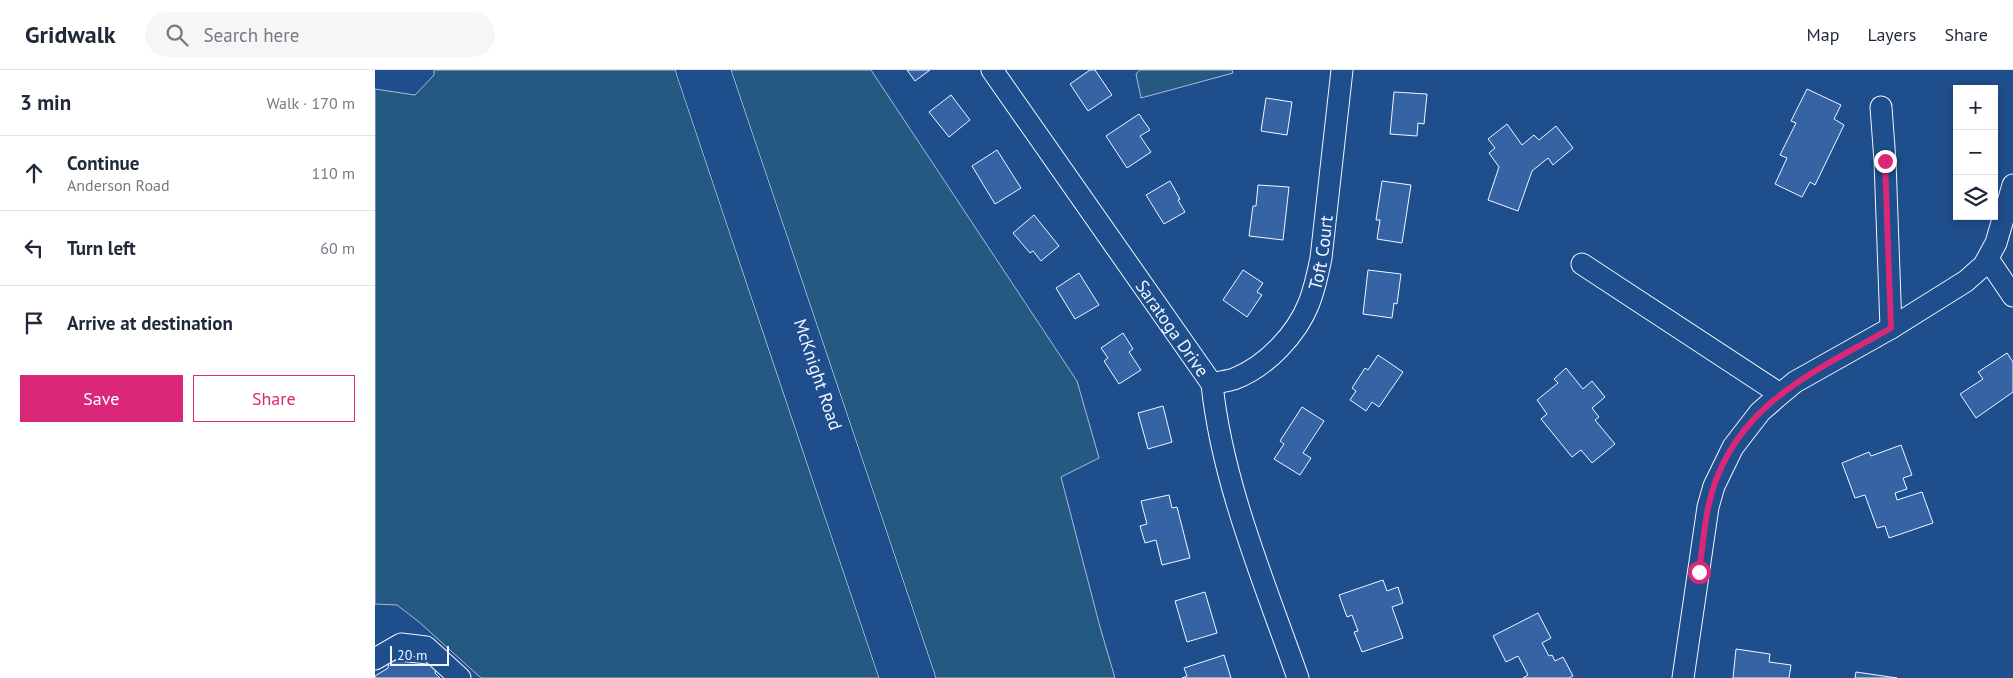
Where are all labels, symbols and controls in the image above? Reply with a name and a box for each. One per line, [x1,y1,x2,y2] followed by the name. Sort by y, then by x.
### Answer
[145,12,495,57] search box
[25,19,115,50] text: Gridwalk
[163,21,191,49] icon: search
[203,23,299,47] text: Search here
[1807,23,1839,46] text: Map
[1867,23,1916,46] text: Layers
[1944,23,1988,46] text: Share
[1953,85,1998,220] map controls
[1953,85,1998,130] button: +
[20,89,71,116] text: 3 min
[266,93,355,113] text: Walk · 170 m
[1953,130,1998,175] button: −
[1874,150,1897,173] route end
[67,151,139,175] text: Continue
[20,159,48,187] icon: ahead
[312,163,355,183] text: 110 m
[67,175,170,195] text: Anderson Road
[1953,175,1998,220] button: layers
[1303,214,1337,293] street label: Toft Court
[20,234,48,262] icon: left
[67,236,136,260] text: Turn left
[320,238,355,258] text: 60 m
[1131,275,1215,381] street label: Saratoga Drive
[20,309,48,337] icon: arrive
[67,311,233,335] text: Arrive at destination
[789,315,848,433] street label: McKnight Road
[20,375,183,422] button: Save
[193,375,355,422] button: Share
[1688,561,1711,584] route start
[390,643,449,666] scale bar
[397,646,427,664] text: 20 m

